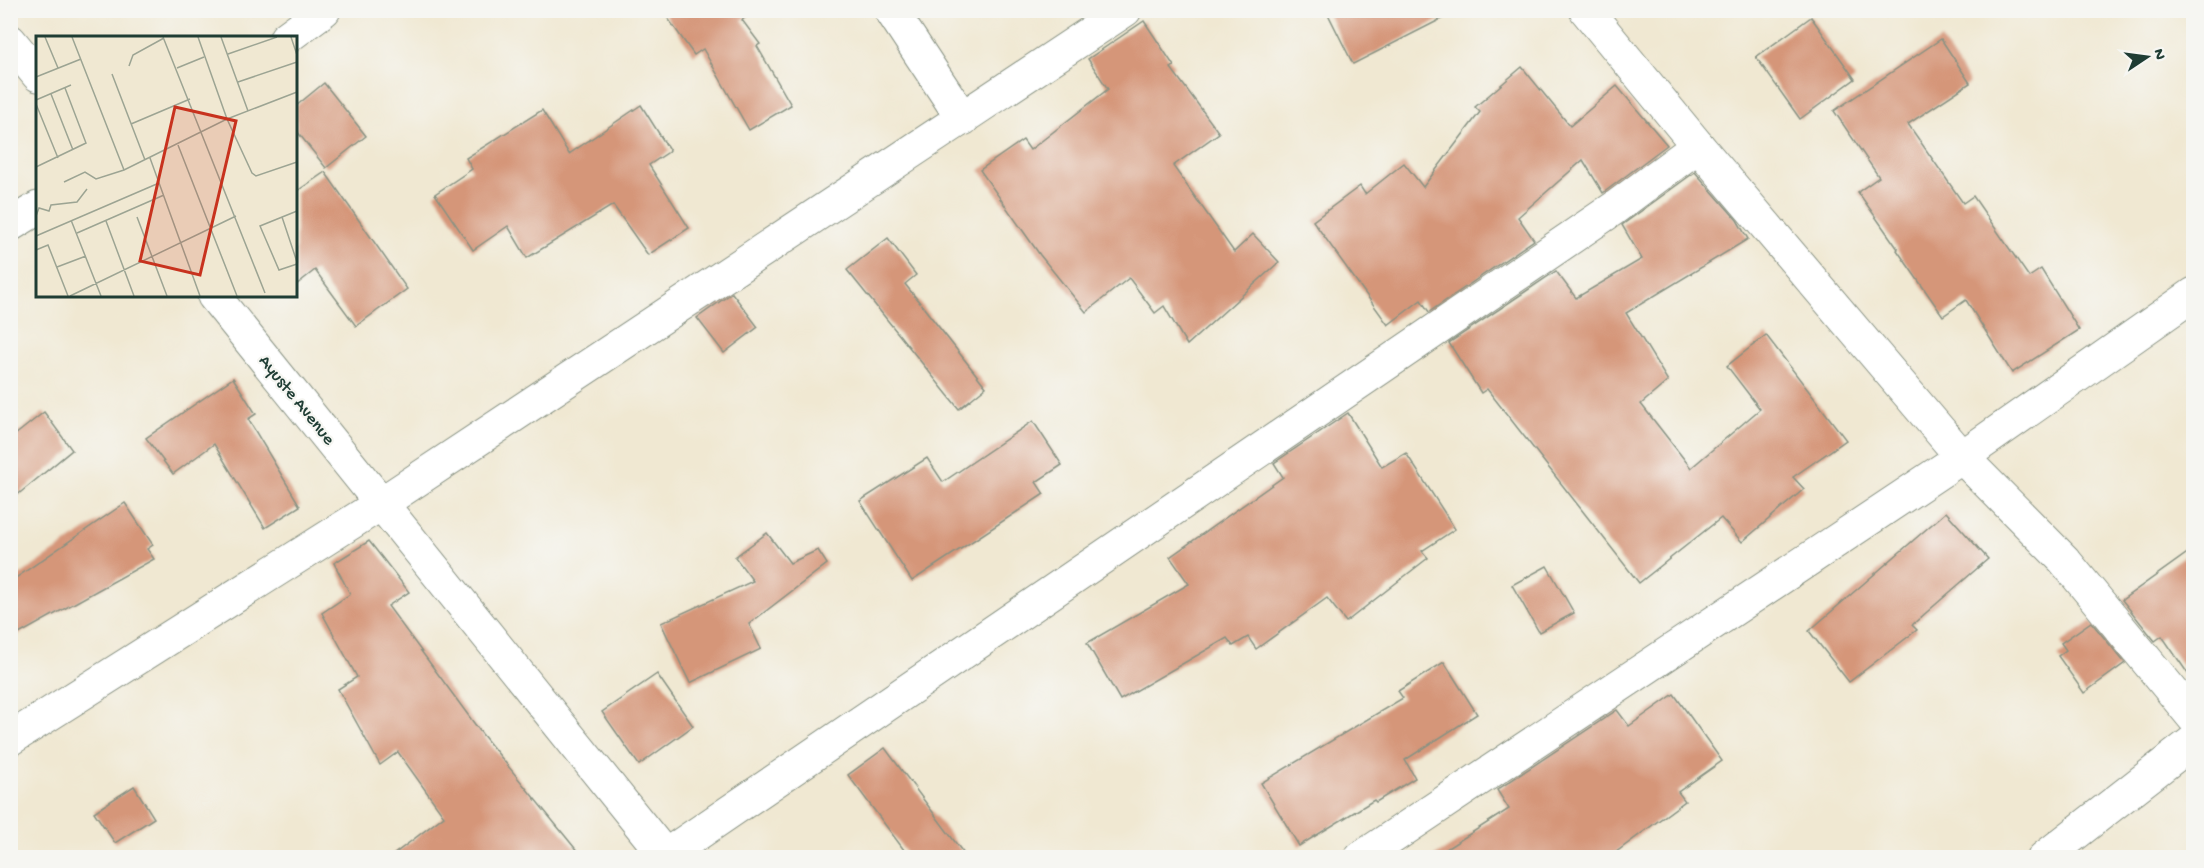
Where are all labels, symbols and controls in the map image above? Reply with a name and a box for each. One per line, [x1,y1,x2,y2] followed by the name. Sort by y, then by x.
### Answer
[2117,27,2177,87] north arrow
[36,36,297,297] inset map
[2148,47,2169,62] text: N
[253,351,339,450] street label: Ayuste Avenue

